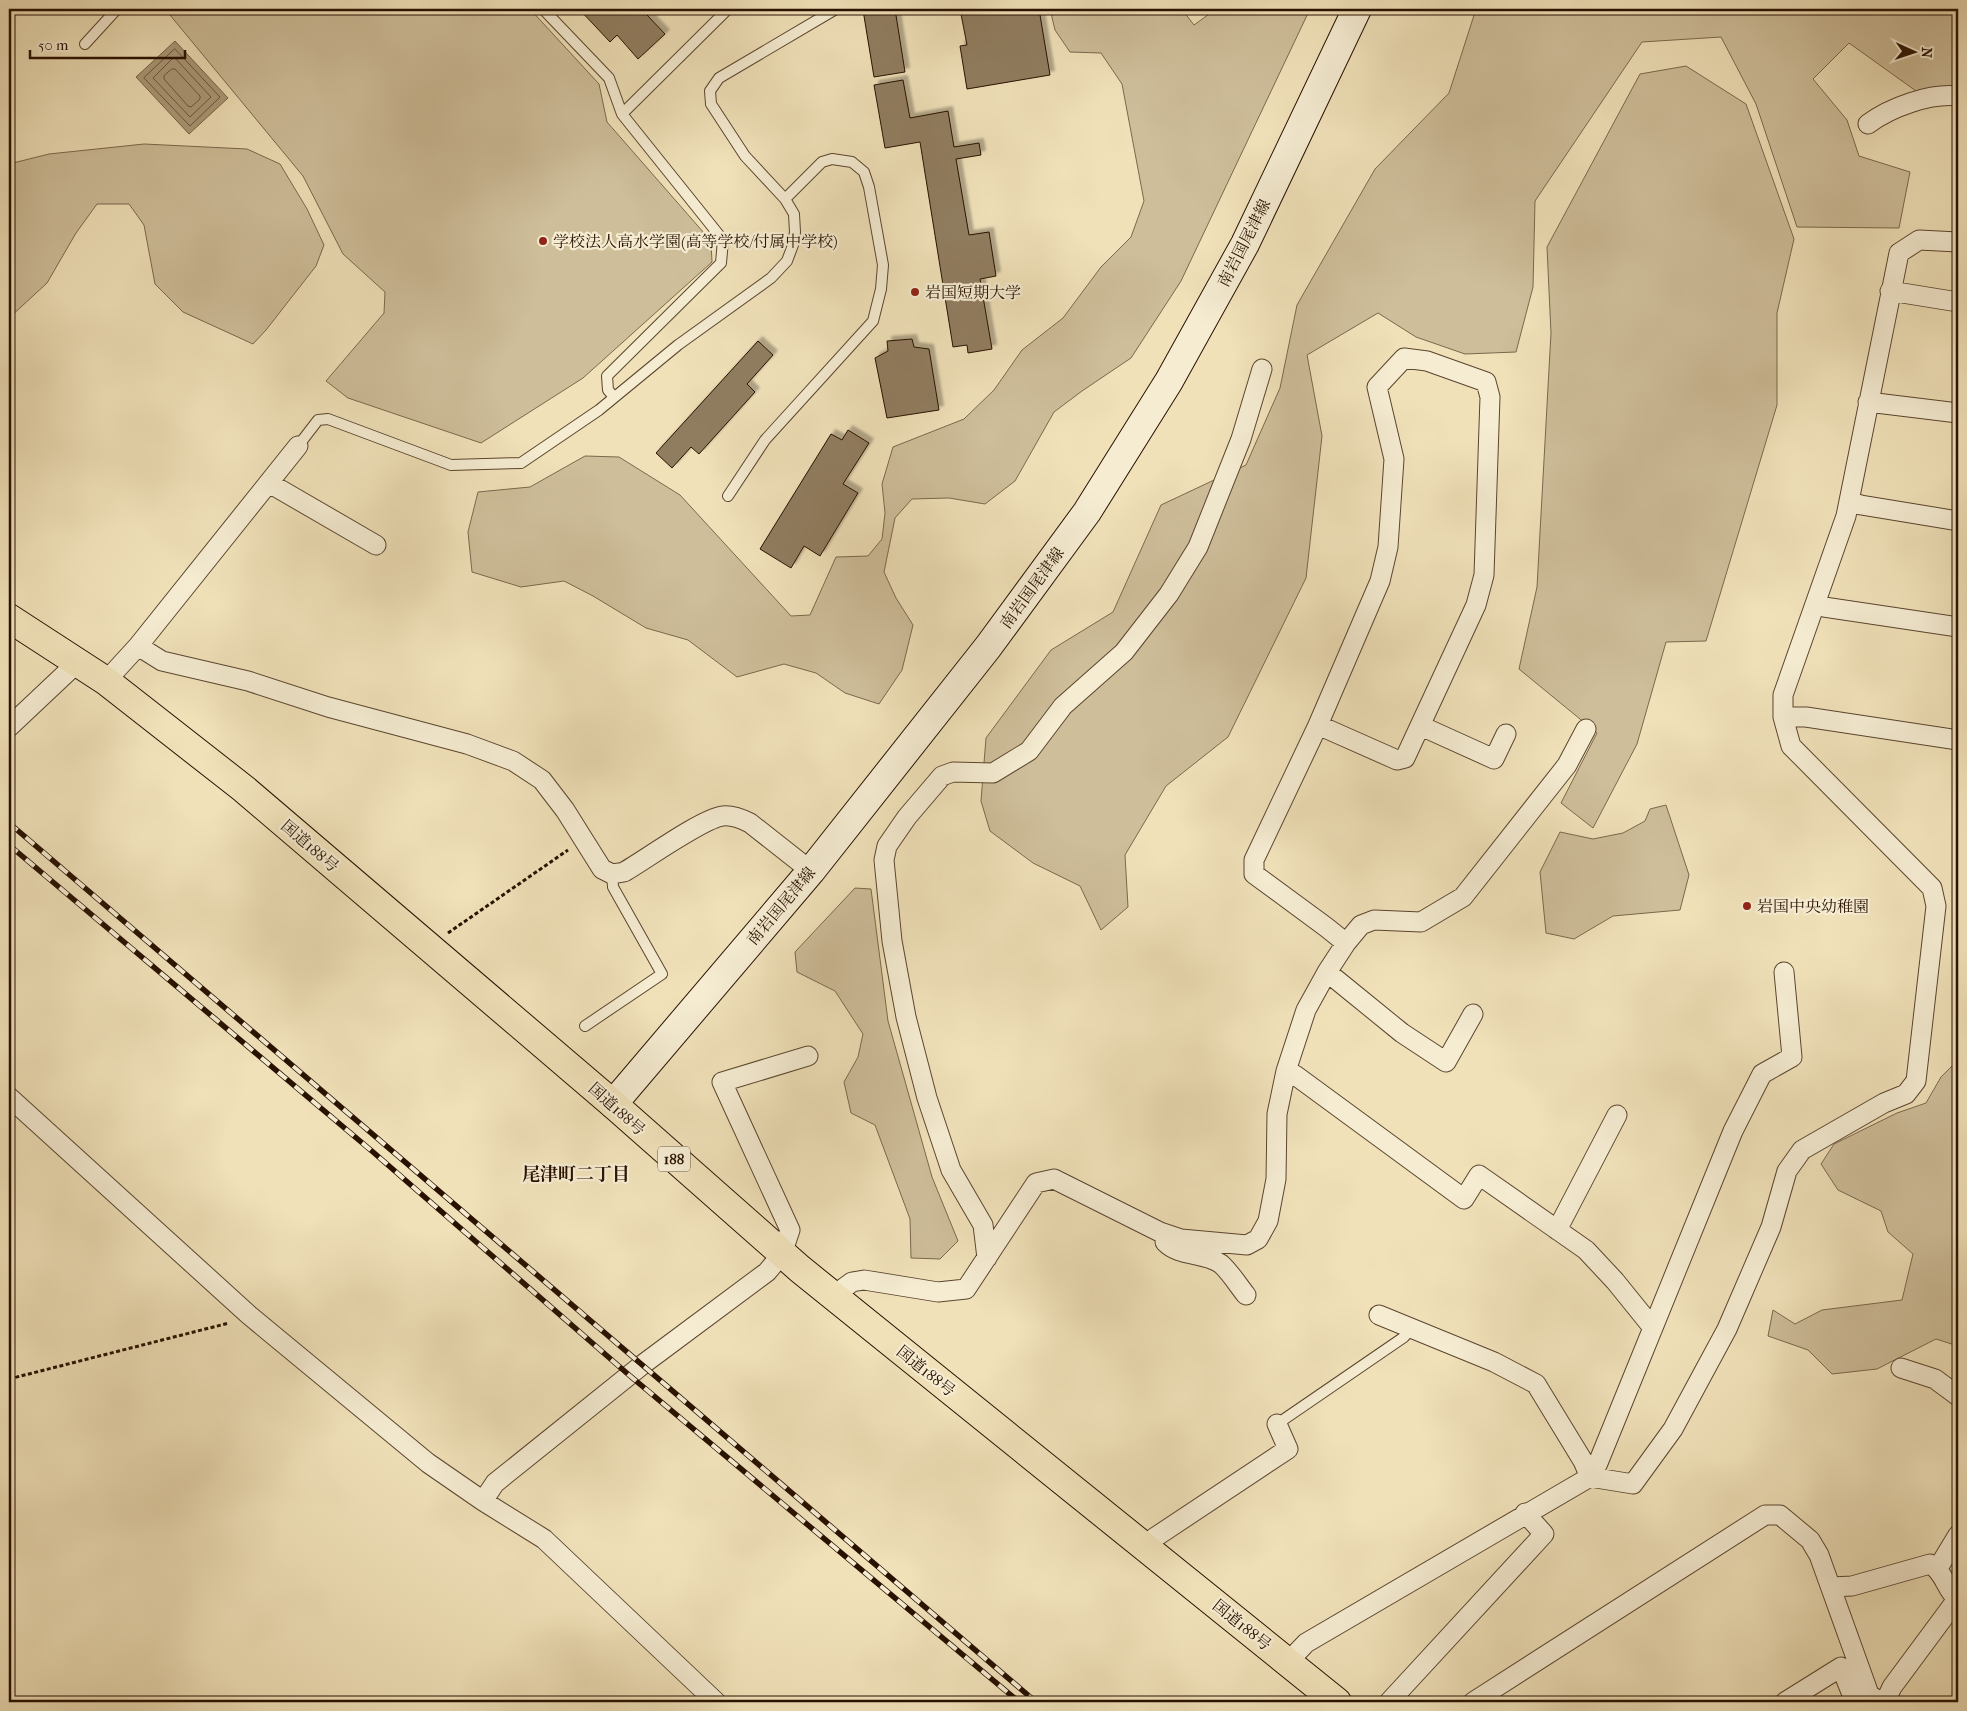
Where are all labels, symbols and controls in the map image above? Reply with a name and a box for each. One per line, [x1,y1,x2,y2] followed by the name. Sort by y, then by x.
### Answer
[30,28,185,60] scale bar
[1890,28,1940,78] north arrow
[38,36,69,54] text: 50 m
[1918,47,1935,59] text: N
[1214,196,1274,290] street label: 南岩国尾津線
[553,232,838,251] place label: 学校法人高水学園(高等学校/付属中学校)
[537,235,549,247] marker: 学校法人高水学園(高等学校/付属中学校)
[925,283,1021,302] place label: 岩国短期大学
[909,286,921,298] marker: 岩国短期大学
[996,544,1068,632] street label: 南岩国尾津線
[277,816,343,876] street label: 国道188号
[743,863,819,949] street label: 南岩国尾津線
[1757,897,1869,916] place label: 岩国中央幼稚園
[1741,900,1753,912] marker: 岩国中央幼稚園
[585,1079,649,1139] street label: 国道188号
[658,1146,690,1172] road number: 188
[522,1164,630,1185] district label: 尾津町二丁目
[893,1342,959,1400] street label: 国道188号
[1209,1596,1275,1654] street label: 国道188号

